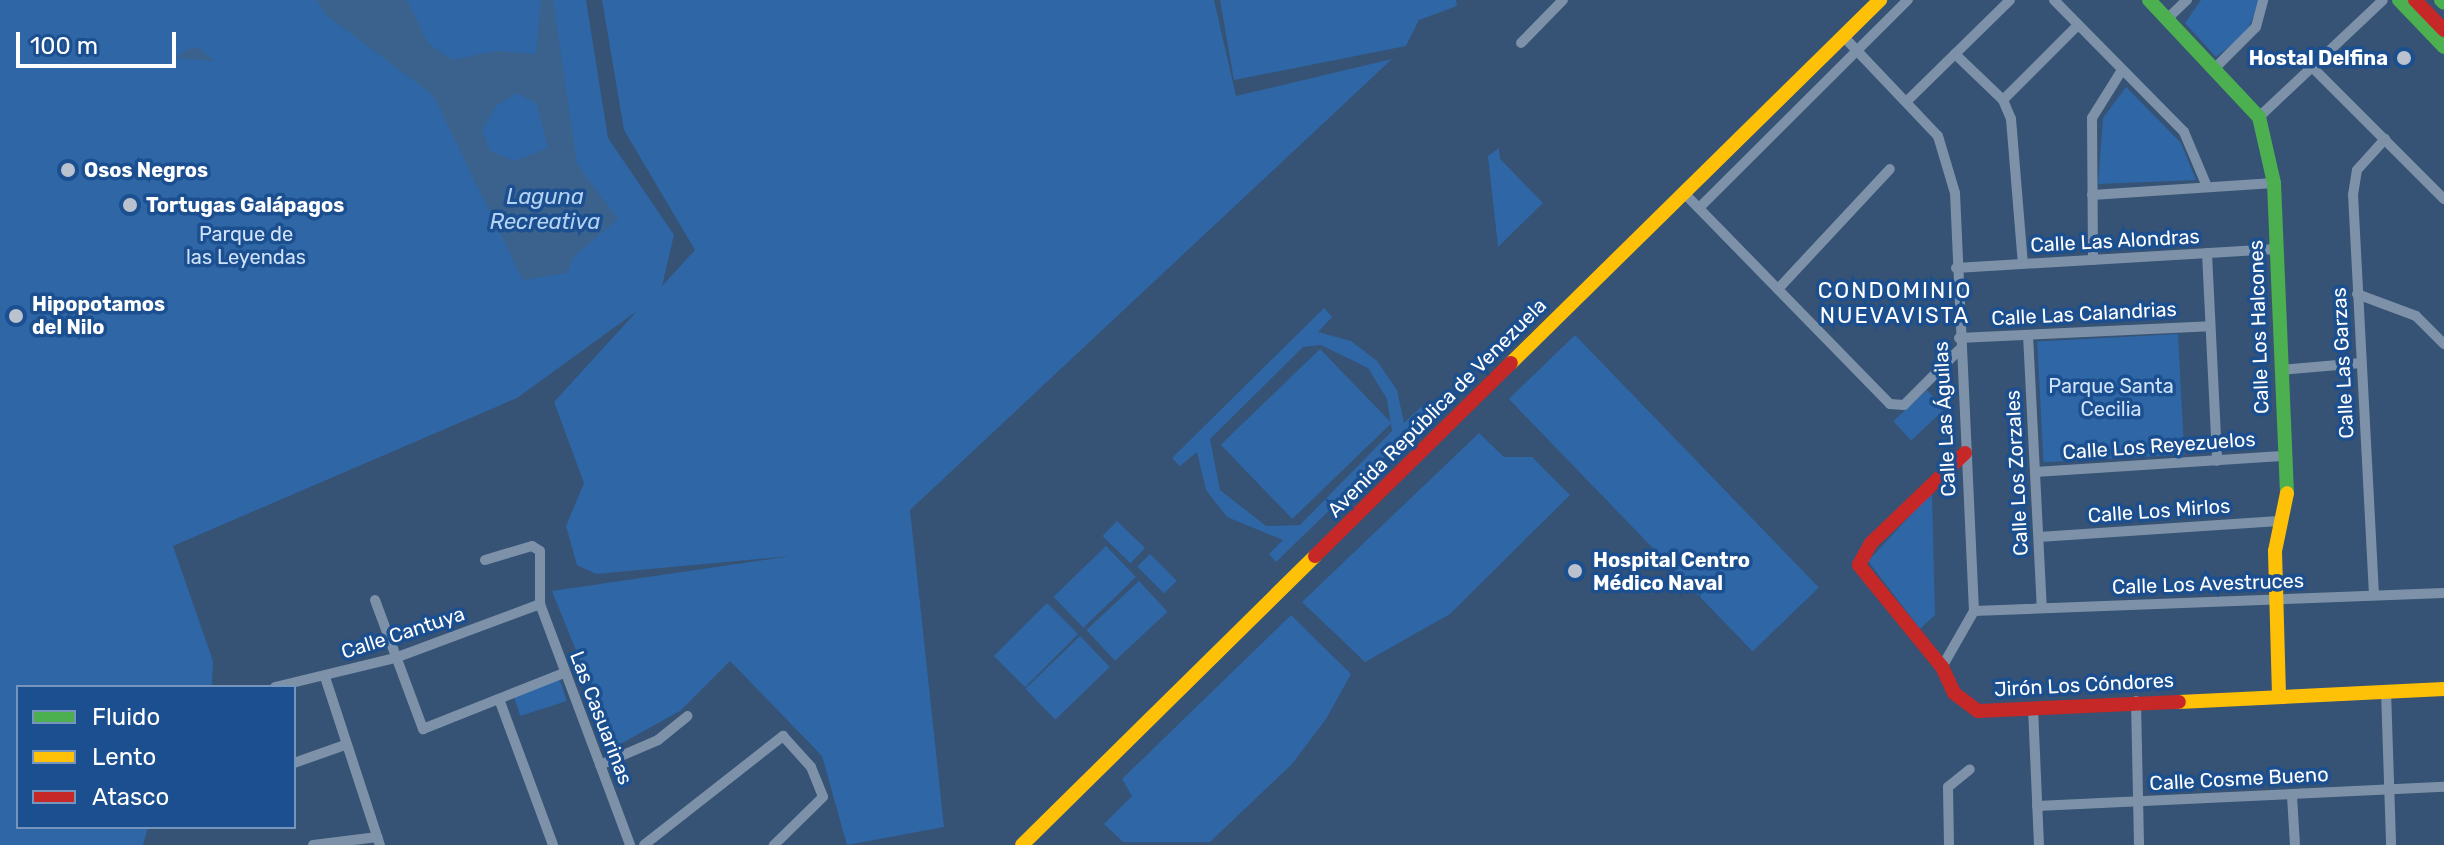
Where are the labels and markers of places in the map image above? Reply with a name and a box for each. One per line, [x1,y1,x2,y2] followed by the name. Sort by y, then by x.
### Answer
[2249,46,2388,70] place label: Hostal Delfina
[2395,49,2413,67] marker: Hostal Delfina
[84,158,208,182] place label: Osos Negros
[59,161,77,179] marker: Osos Negros
[146,193,344,217] place label: Tortugas Galápagos
[121,196,139,214] marker: Tortugas Galápagos
[32,292,165,339] place label: Hipopotamos del Nilo
[7,307,25,325] marker: Hipopotamos del Nilo
[1593,548,1750,595] place label: Hospital Centro Médico Naval
[1564,560,1586,582] marker: Hospital Centro Médico Naval

